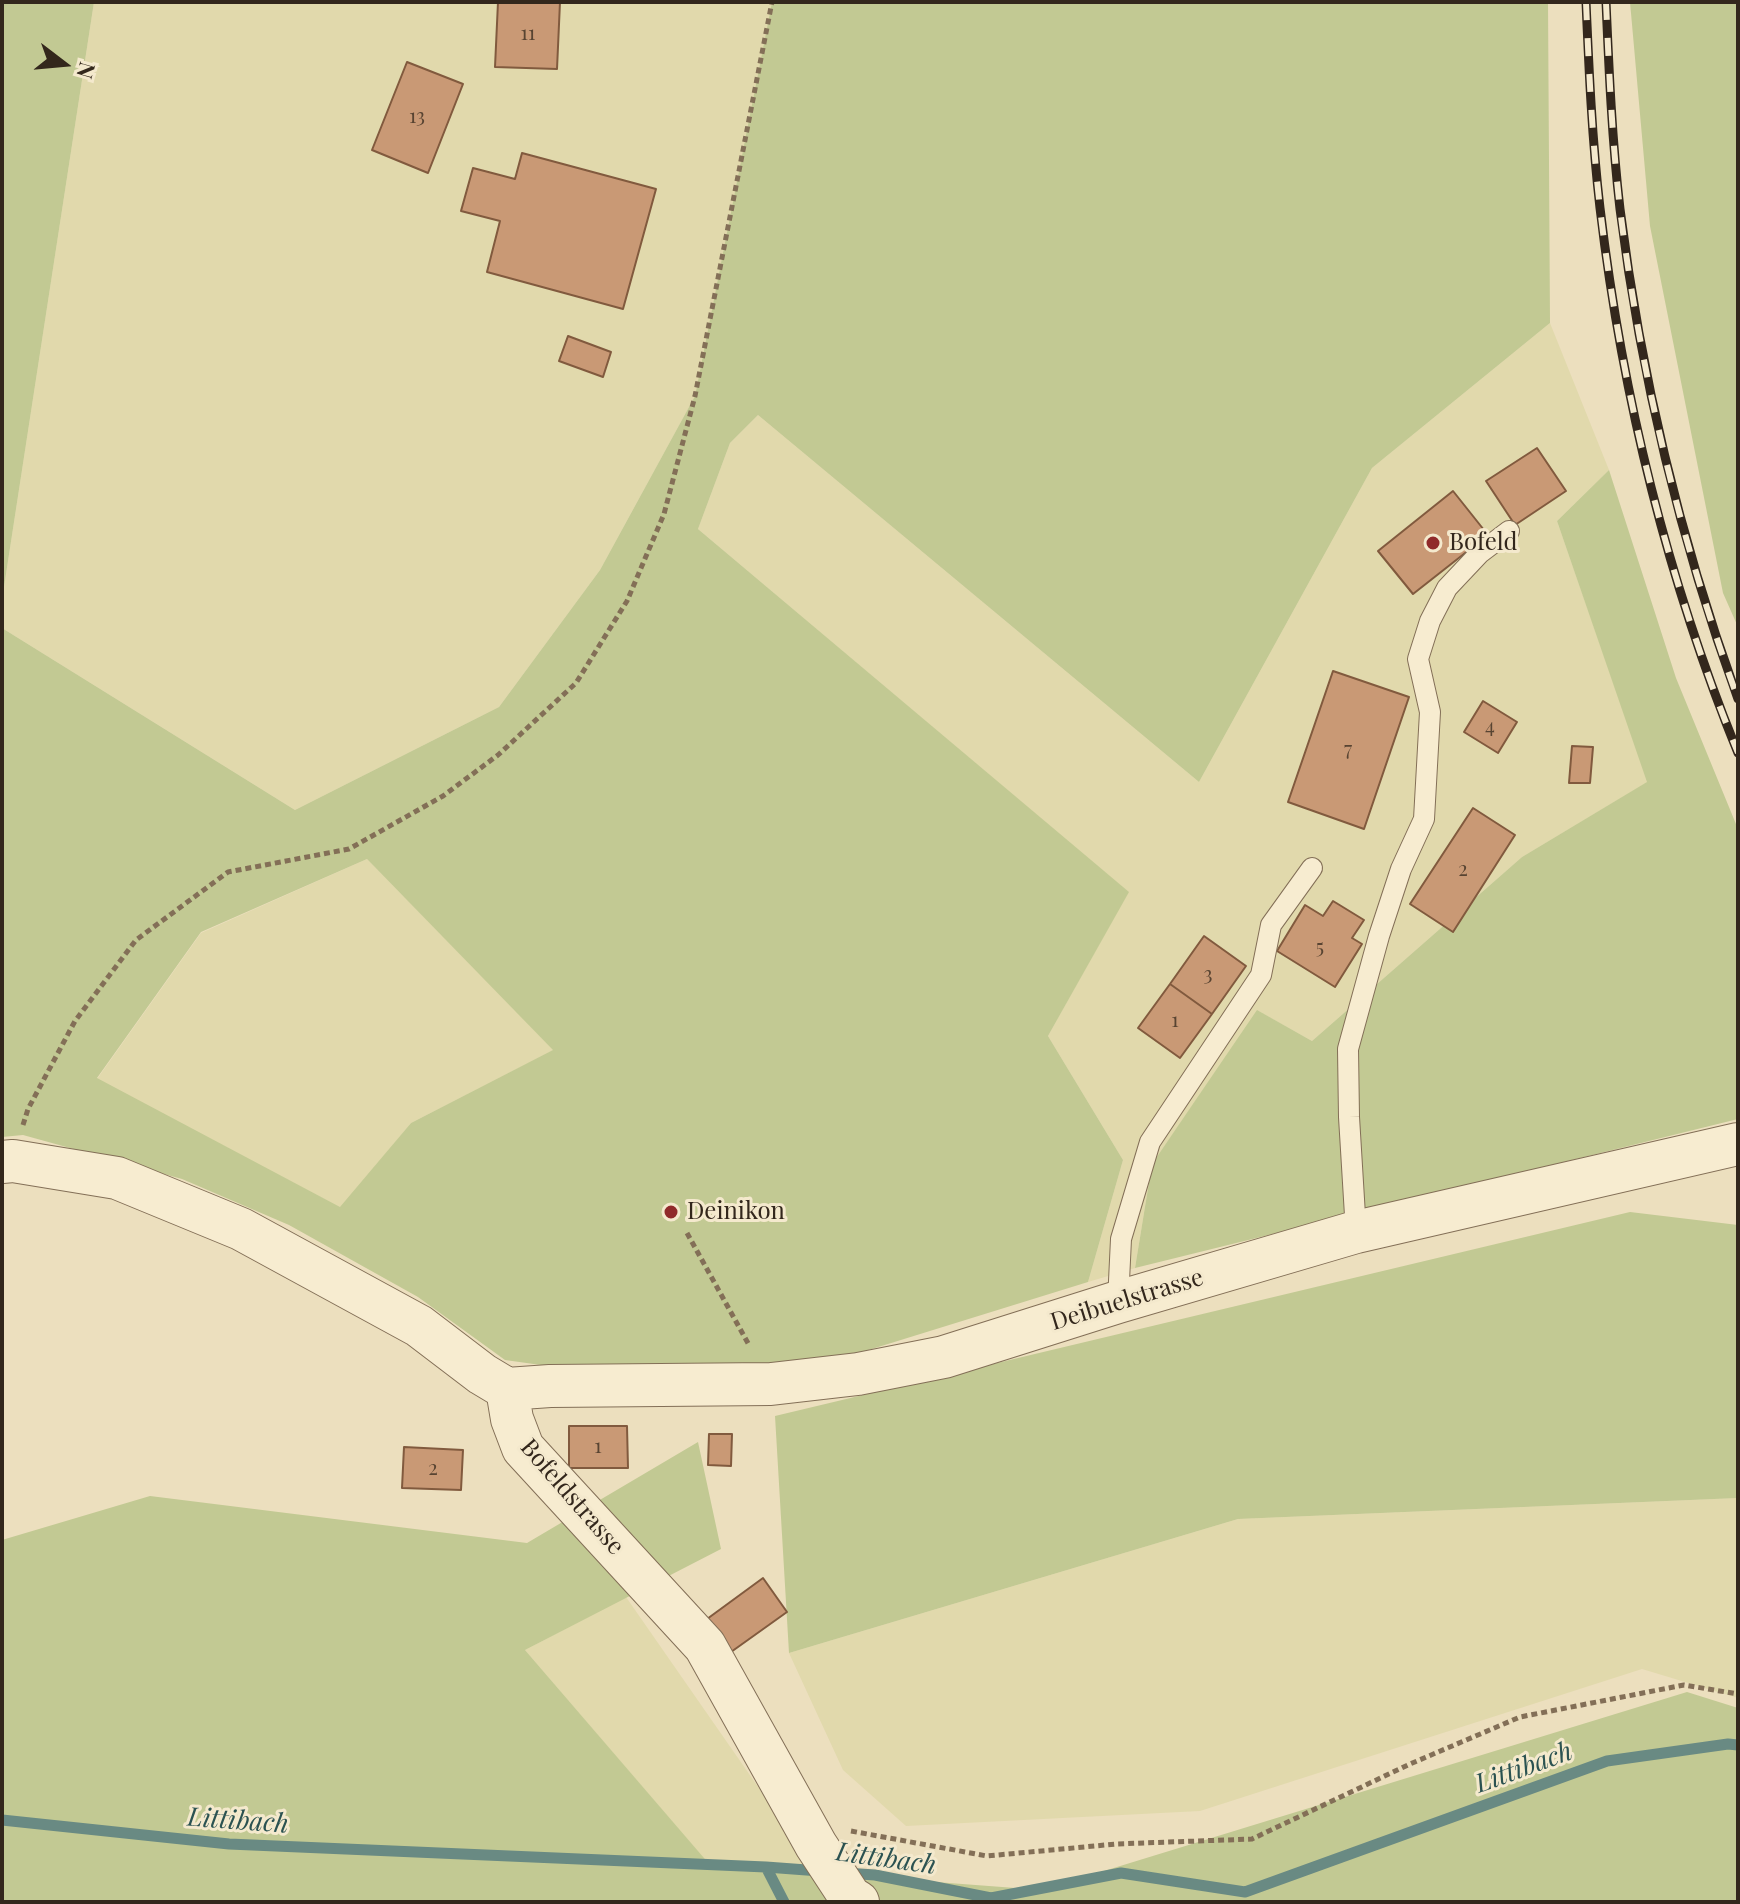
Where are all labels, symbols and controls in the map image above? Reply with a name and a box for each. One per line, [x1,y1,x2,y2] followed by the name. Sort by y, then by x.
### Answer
[521,22,535,46] house number: 11
[24,24,104,104] north arrow
[70,59,104,82] text: N
[409,105,425,129] house number: 13
[1449,529,1517,557] place label: Bofeld
[1424,534,1442,552] marker: Bofeld
[1485,715,1495,739] house number: 4
[1344,738,1352,762] house number: 7
[1458,858,1468,882] house number: 2
[1316,936,1324,960] house number: 5
[1203,963,1213,987] house number: 3
[1171,1009,1179,1033] house number: 1
[687,1198,785,1226] place label: Deinikon
[662,1203,680,1221] marker: Deinikon
[1047,1263,1207,1337] street label: Deibuelstrasse
[514,1433,630,1561] street label: Bofeldstrasse
[594,1435,602,1459] house number: 1
[428,1457,438,1481] house number: 2
[1471,1736,1577,1800] water label: Littibach
[187,1802,289,1840] water label: Littibach
[834,1837,938,1881] water label: Littibach

